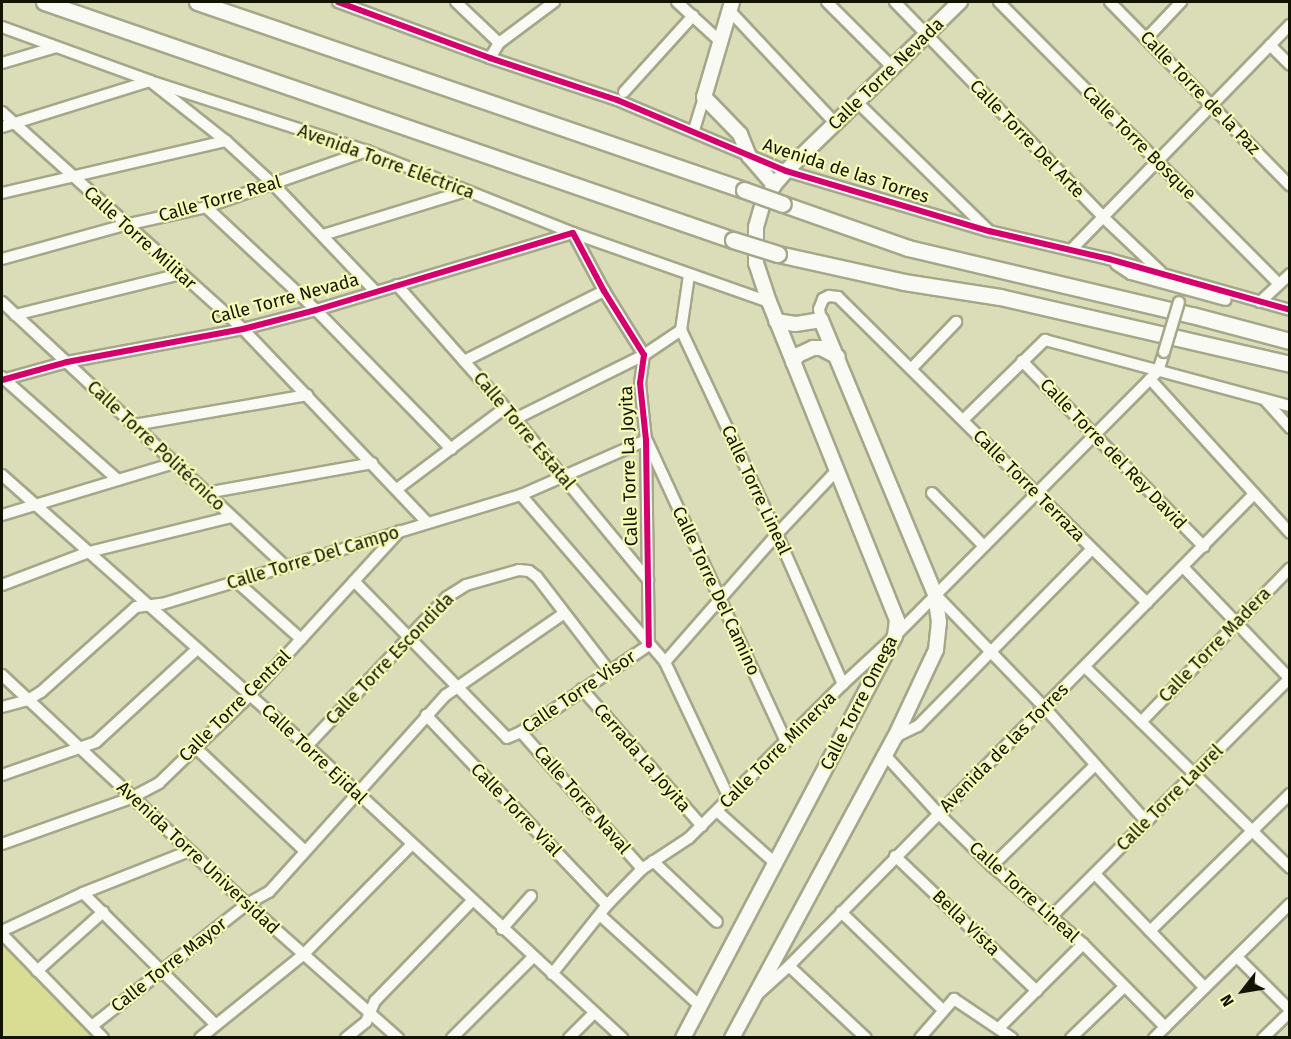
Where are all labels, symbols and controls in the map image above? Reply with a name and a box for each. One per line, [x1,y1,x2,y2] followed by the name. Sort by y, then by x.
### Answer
[824,13,948,135] street label: Calle Torre Nevada
[1135,27,1265,159] street label: Calle Torre de la Paz
[965,75,1089,203] street label: Calle Torre Del Arte
[1078,82,1200,204] street label: Calle Torre Bosque
[295,120,477,204] street label: Avenida Torre Eléctrica
[760,134,932,208] street label: Avenida de las Torres
[156,171,284,227] street label: Calle Torre Real
[79,182,201,294] street label: Calle Torre Militar
[209,269,361,329] street label: Calle Torre Nevada
[469,368,579,494] street label: Calle Torre Estatal
[1035,374,1191,534] street label: Calle Torre del Rey David
[82,376,230,516] street label: Calle Torre Politécnico
[615,385,643,547] street label: Calle Torre La Joyita
[717,422,795,558] street label: Calle Torre Lineal
[968,425,1090,547] street label: Calle Torre Terraza
[667,503,765,679] street label: Calle Torre Del Camino
[224,521,402,595] street label: Calle Torre Del Campo
[1155,583,1275,707] street label: Calle Torre Madera
[321,589,459,729] street label: Calle Torre Escondida
[816,632,902,774] street label: Calle Torre Omega
[175,646,295,766] street label: Calle Torre Central
[518,646,640,738] street label: Calle Torre Visor
[935,679,1073,817] street label: Avenida de las Torres
[715,687,841,813] street label: Calle Torre Minerva
[257,699,371,809] street label: Calle Torre Ejidal
[589,699,695,817] street label: Cerrada La Joyita
[1112,740,1228,856] street label: Calle Torre Laurel
[529,741,635,859] street label: Calle Torre Naval
[466,759,566,861] street label: Calle Torre Vial
[112,777,284,939] street label: Avenida Torre Universidad
[965,837,1083,947] street label: Calle Torre Lineal
[928,886,1004,960] street label: Bella Vista
[107,913,231,1017] street label: Calle Torre Mayor
[1213,961,1273,1021] north arrow
[1216,991,1238,1010] text: N

